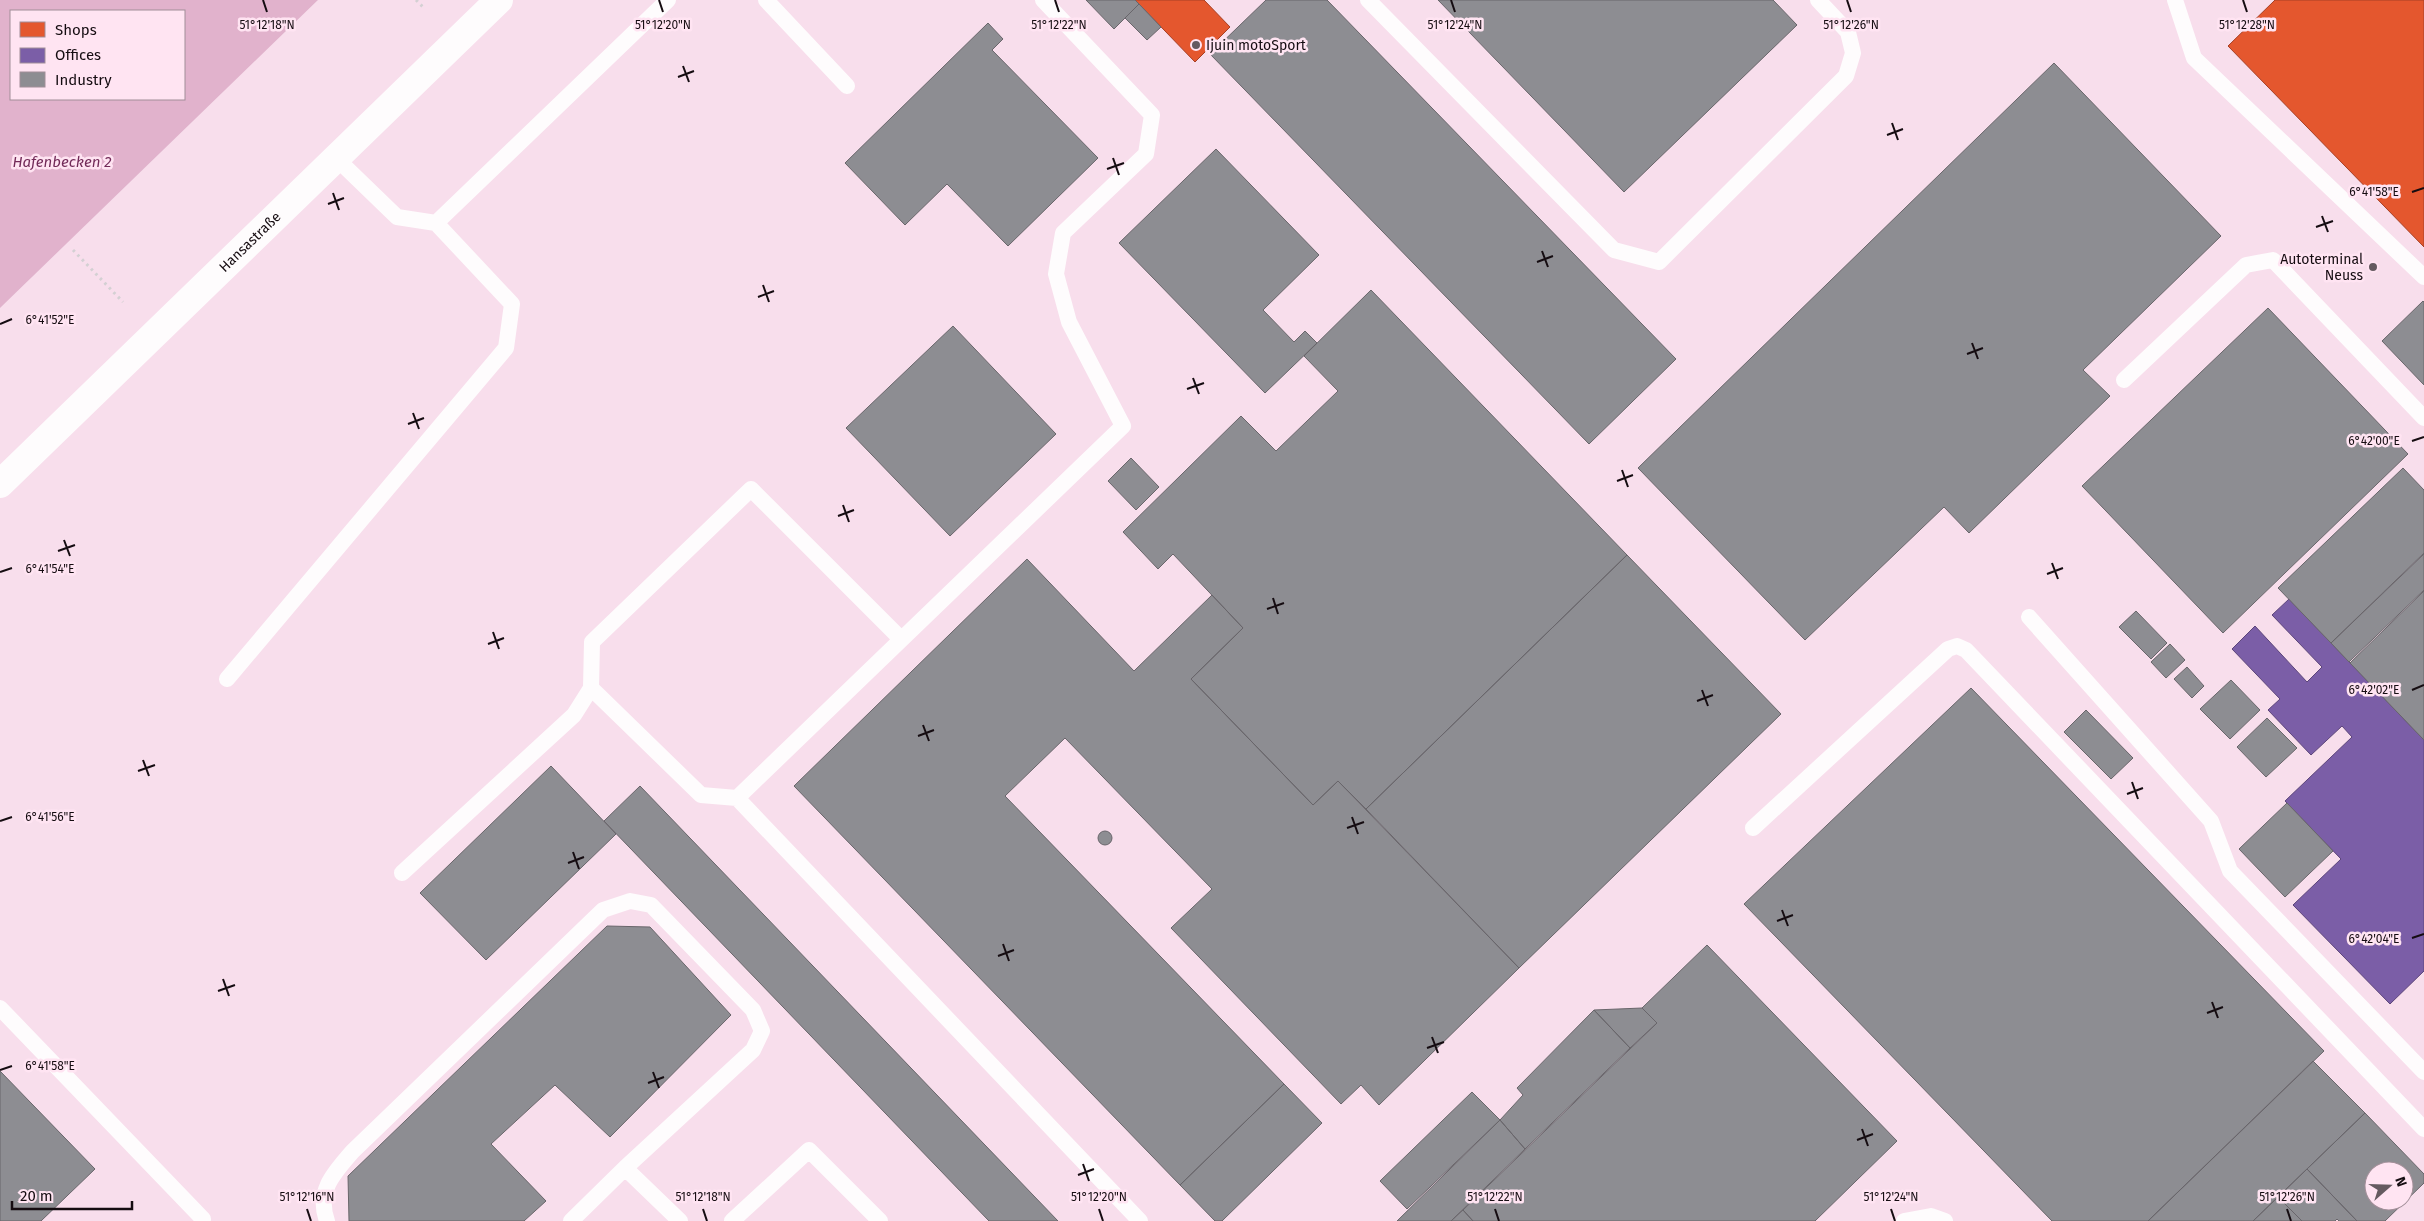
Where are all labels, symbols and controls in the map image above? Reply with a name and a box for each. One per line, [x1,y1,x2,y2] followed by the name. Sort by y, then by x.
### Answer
[10,10,185,100] legend
[239,18,295,32] text: 51°12'18"N
[635,18,691,32] text: 51°12'20"N
[1031,18,1087,32] text: 51°12'22"N
[1427,18,1483,32] text: 51°12'24"N
[1823,18,1879,32] text: 51°12'26"N
[2219,18,2275,32] text: 51°12'28"N
[55,21,97,39] text: Shops
[1206,37,1307,54] place label: Ijuin motoSport
[1190,39,1202,51] marker: Ijuin motoSport
[55,46,101,64] text: Offices
[55,71,112,89] text: Industry
[12,153,112,171] water label: Hafenbecken 2
[2349,185,2399,199] text: 6°41'58"E
[216,208,285,276] street label: Hansastraße
[2280,251,2363,284] place label: Autoterminal Neuss
[2367,261,2379,273] marker: Autoterminal Neuss
[25,313,75,327] text: 6°41'52"E
[2348,434,2400,448] text: 6°42'00"E
[25,562,75,576] text: 6°41'54"E
[2349,683,2399,697] text: 6°42'02"E
[25,810,75,824] text: 6°41'56"E
[2349,932,2399,946] text: 6°42'04"E
[25,1059,75,1073] text: 6°41'58"E
[2364,1161,2414,1211] north arrow
[2391,1174,2410,1189] text: N
[12,1178,132,1210] scale bar
[20,1187,53,1205] text: 20 m
[280,1190,334,1204] text: 51°12'16"N
[675,1190,731,1204] text: 51°12'18"N
[1071,1190,1127,1204] text: 51°12'20"N
[1467,1190,1523,1204] text: 51°12'22"N
[1863,1190,1919,1204] text: 51°12'24"N
[2259,1190,2315,1204] text: 51°12'26"N

